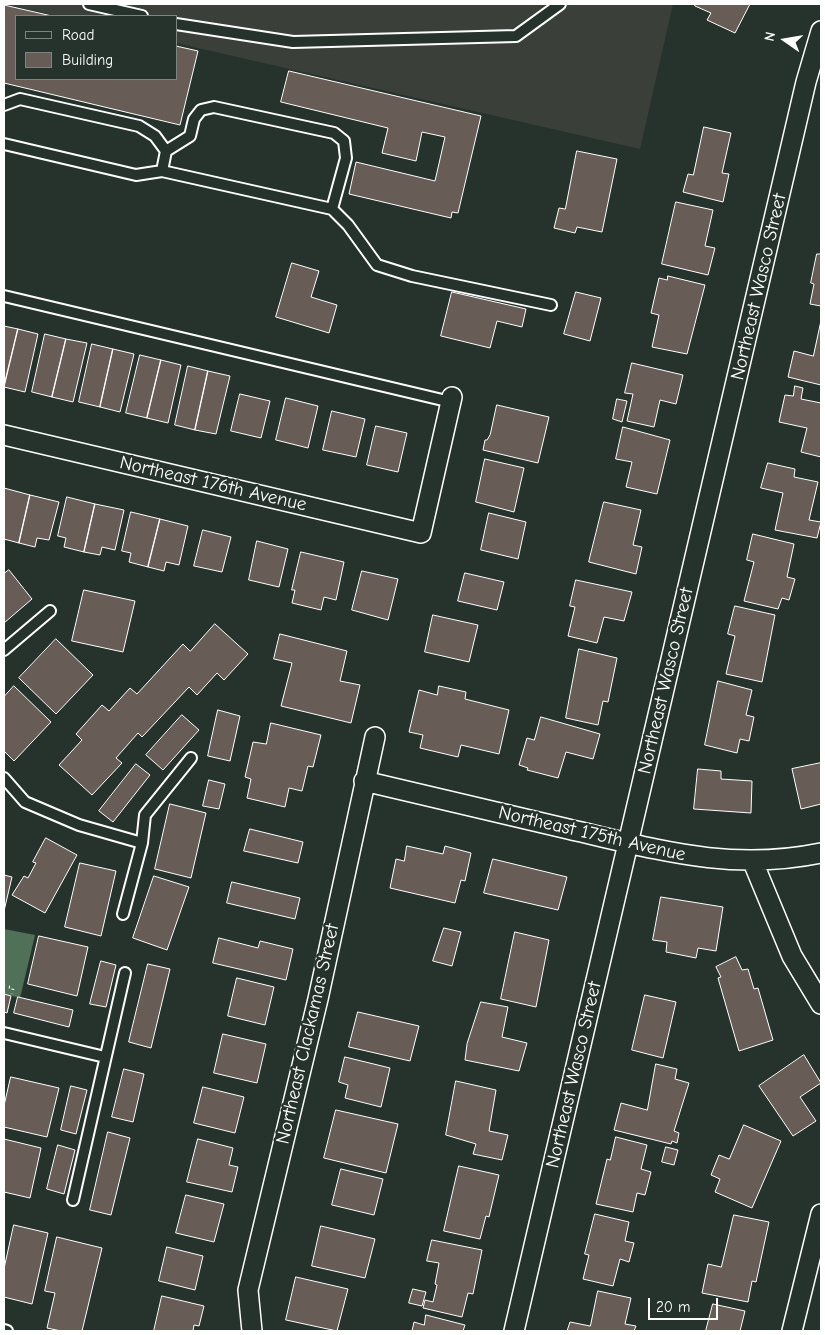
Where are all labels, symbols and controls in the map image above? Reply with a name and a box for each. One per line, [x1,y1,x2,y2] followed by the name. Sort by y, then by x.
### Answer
[15,15,178,80] legend
[760,15,810,65] north arrow
[62,26,94,44] text: Road
[761,30,779,43] text: N
[62,51,113,69] text: Building
[726,192,792,382] street label: Northeast Wasco Street
[117,451,309,517] street label: Northeast 176th Avenue
[633,586,699,776] street label: Northeast Wasco Street
[496,801,688,867] street label: Northeast 175th Avenue
[272,922,344,1146] street label: Northeast Clackamas Street
[541,980,607,1170] street label: Northeast Wasco Street
[650,1288,720,1320] scale bar
[656,1298,690,1316] text: 20 m

